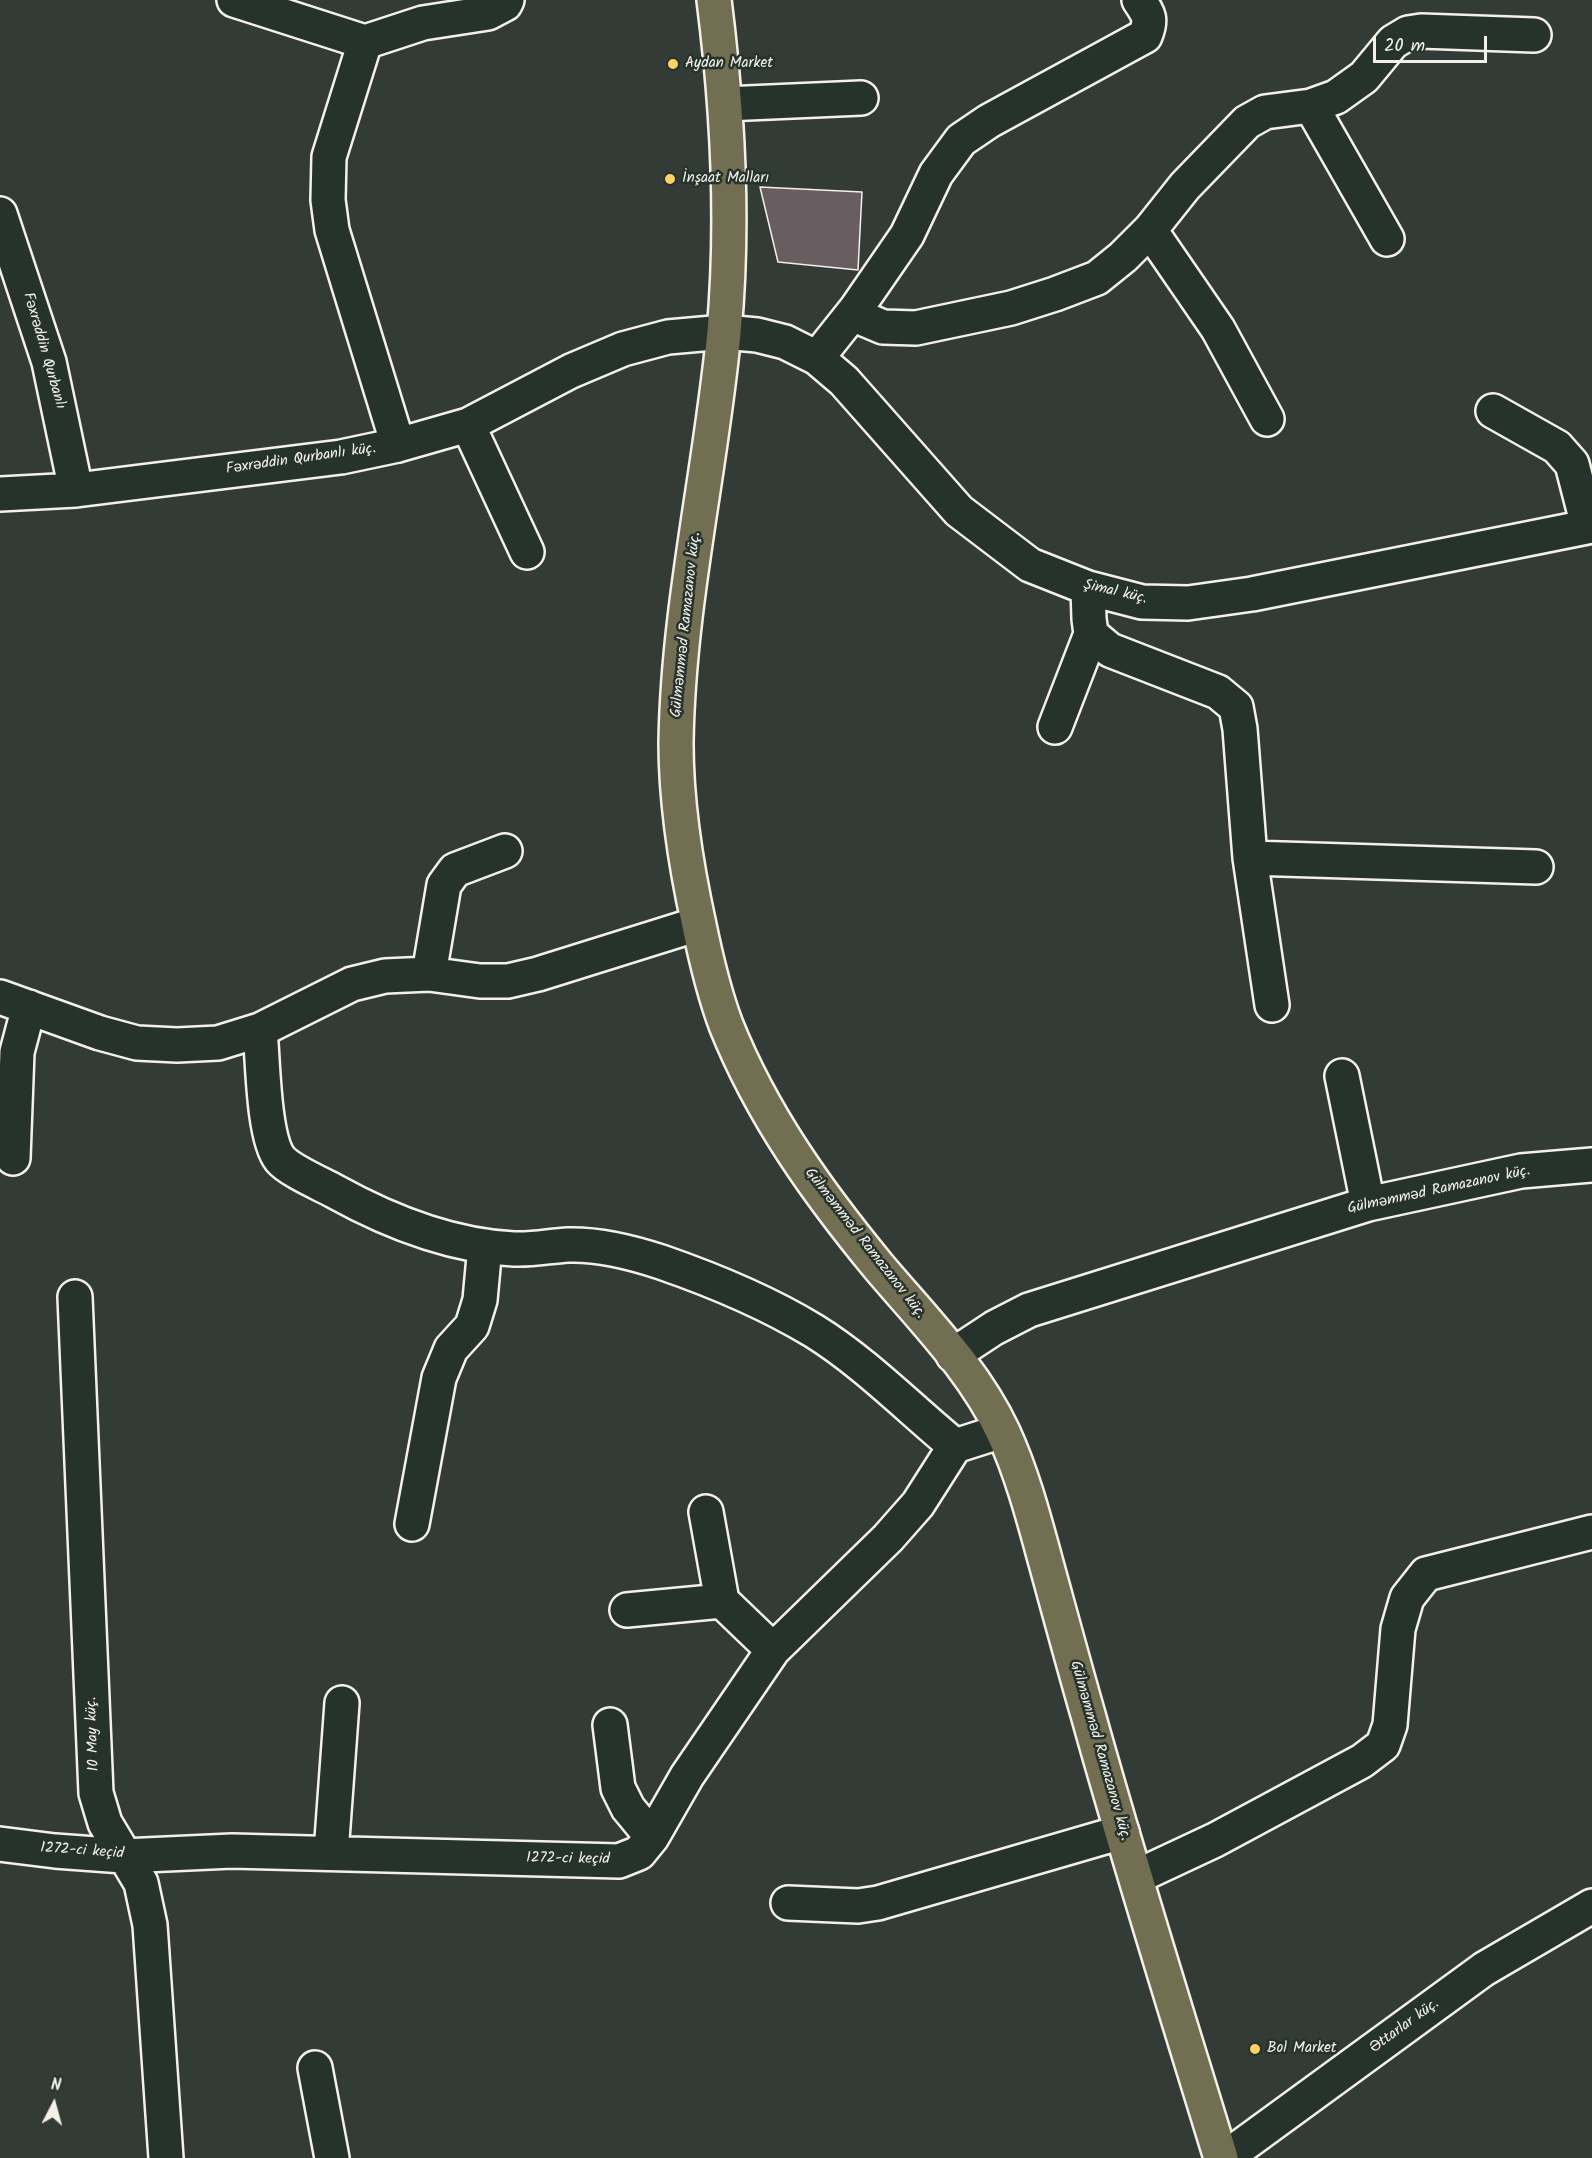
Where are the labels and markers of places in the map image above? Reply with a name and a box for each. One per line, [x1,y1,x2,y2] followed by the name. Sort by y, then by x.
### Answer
[685,55,773,73] place label: Aydan Market
[666,57,680,71] marker: Aydan Market
[682,170,769,188] place label: İnşaat Malları
[663,172,677,186] marker: İnşaat Malları
[1267,2040,1336,2058] place label: Bol Market
[1248,2042,1262,2056] marker: Bol Market

